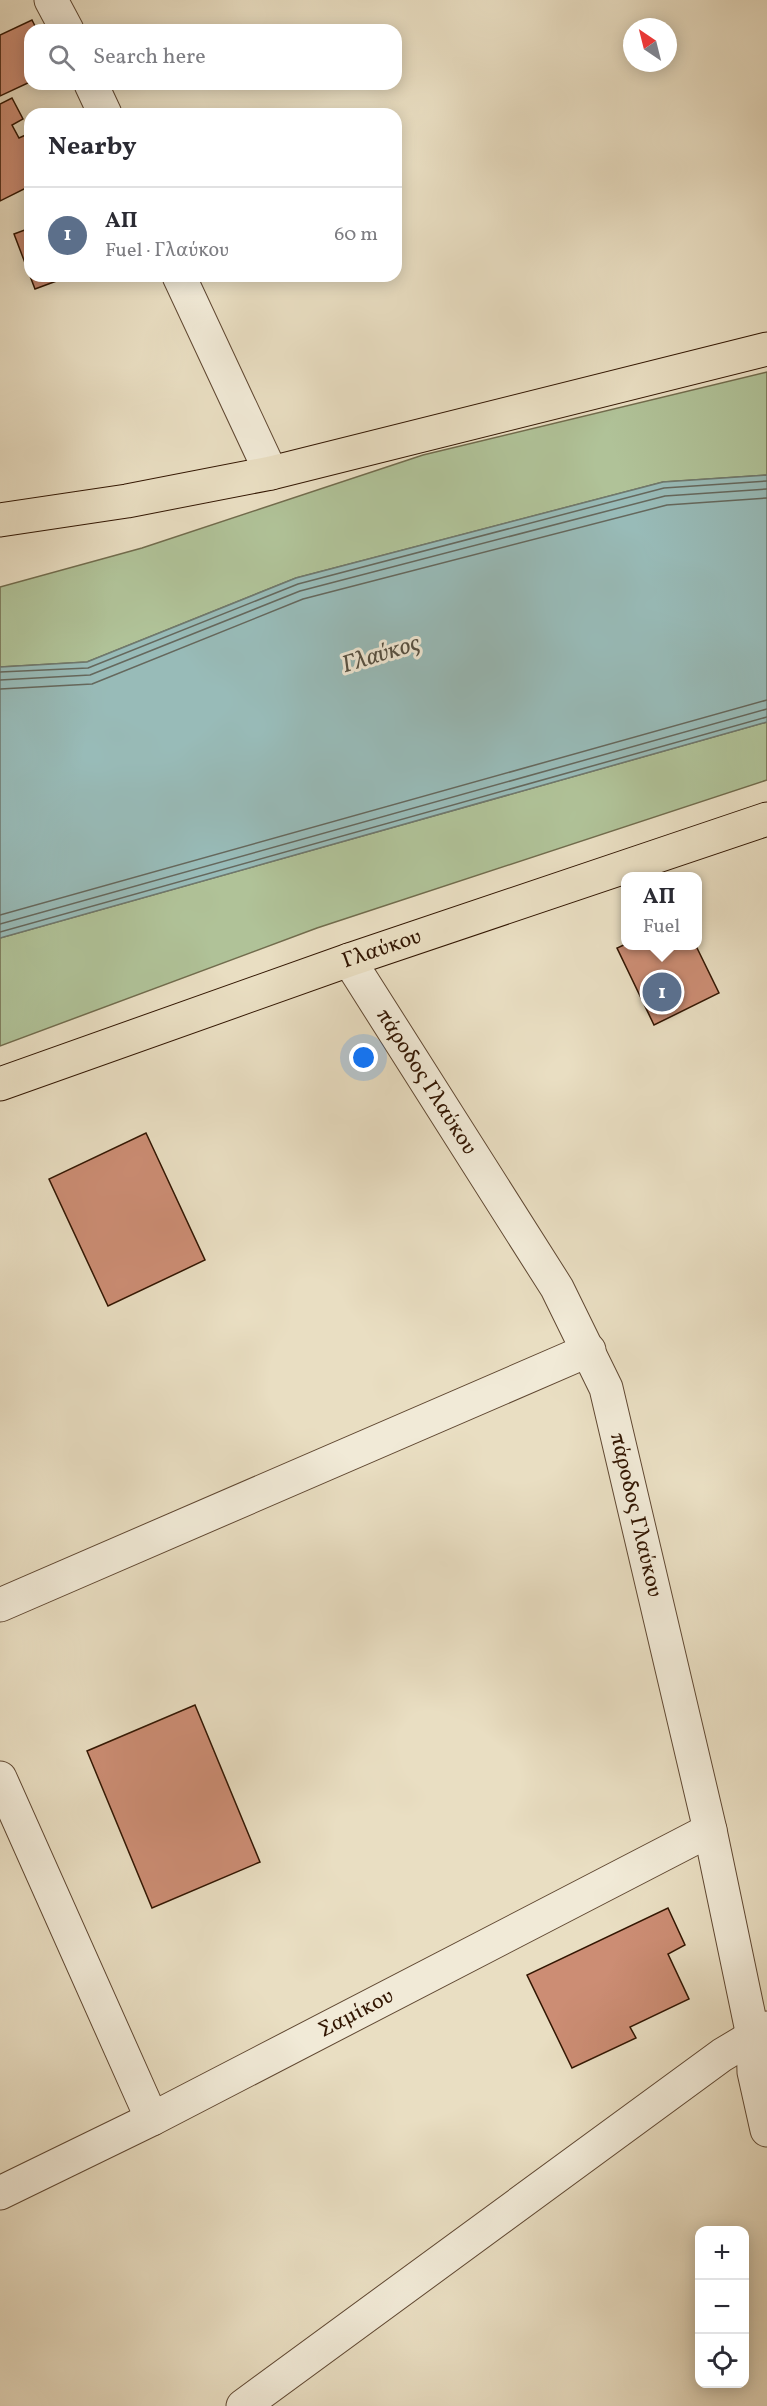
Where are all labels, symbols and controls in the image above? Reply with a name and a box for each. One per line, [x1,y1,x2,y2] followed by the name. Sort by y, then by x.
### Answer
[623,18,677,72] north arrow
[24,24,402,90] search box
[45,41,78,74] icon: search
[93,42,206,73] text: Search here
[48,129,137,165] text: Nearby
[105,206,138,237] text: ΑΠ
[63,221,72,249] text: 1
[334,221,378,249] text: 60 m
[105,237,229,265] text: Fuel · Γλαύκου
[338,627,425,683] water label: Γλαύκος
[621,872,702,950] popup
[643,882,675,913] text: ΑΠ
[643,913,680,941] text: Fuel
[338,921,426,977] street label: Γλαύκου
[642,970,682,1014] pin: 1
[368,1002,484,1161] street label: πάροδος Γλαύκου
[349,1043,378,1072] your location
[601,1429,670,1600] street label: πάροδος Γλαύκου
[313,1981,399,2046] street label: Σαμίκου
[695,2226,749,2388] map controls
[695,2226,749,2280] button: +
[695,2280,749,2334] button: −
[695,2334,749,2388] button: locate

